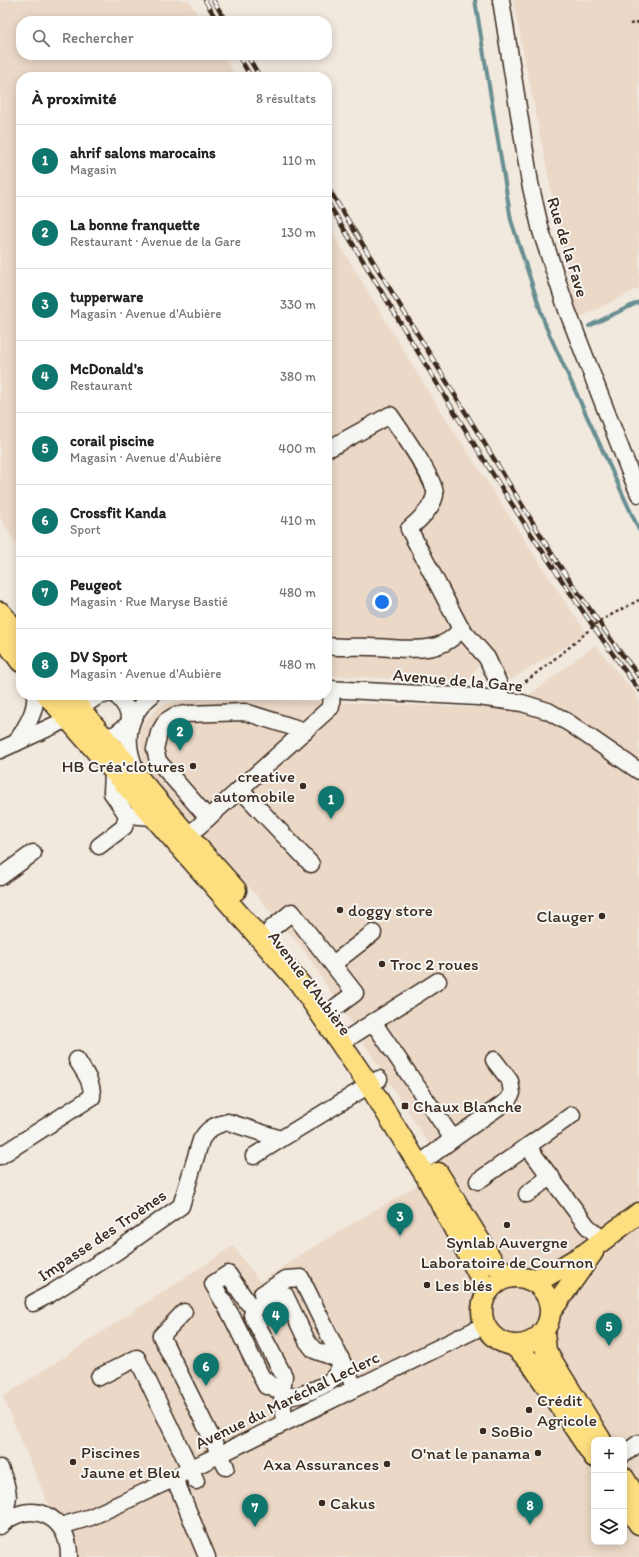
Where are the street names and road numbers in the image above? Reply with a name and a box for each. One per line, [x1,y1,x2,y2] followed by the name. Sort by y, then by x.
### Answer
[543,195,593,299] street label: Rue de la Fave
[392,664,524,696] street label: Avenue de la Gare
[264,927,356,1039] street label: Avenue d'Aubière
[34,1185,170,1285] street label: Impasse des Troènes
[192,1347,382,1453] street label: Avenue du Maréchal Leclerc

